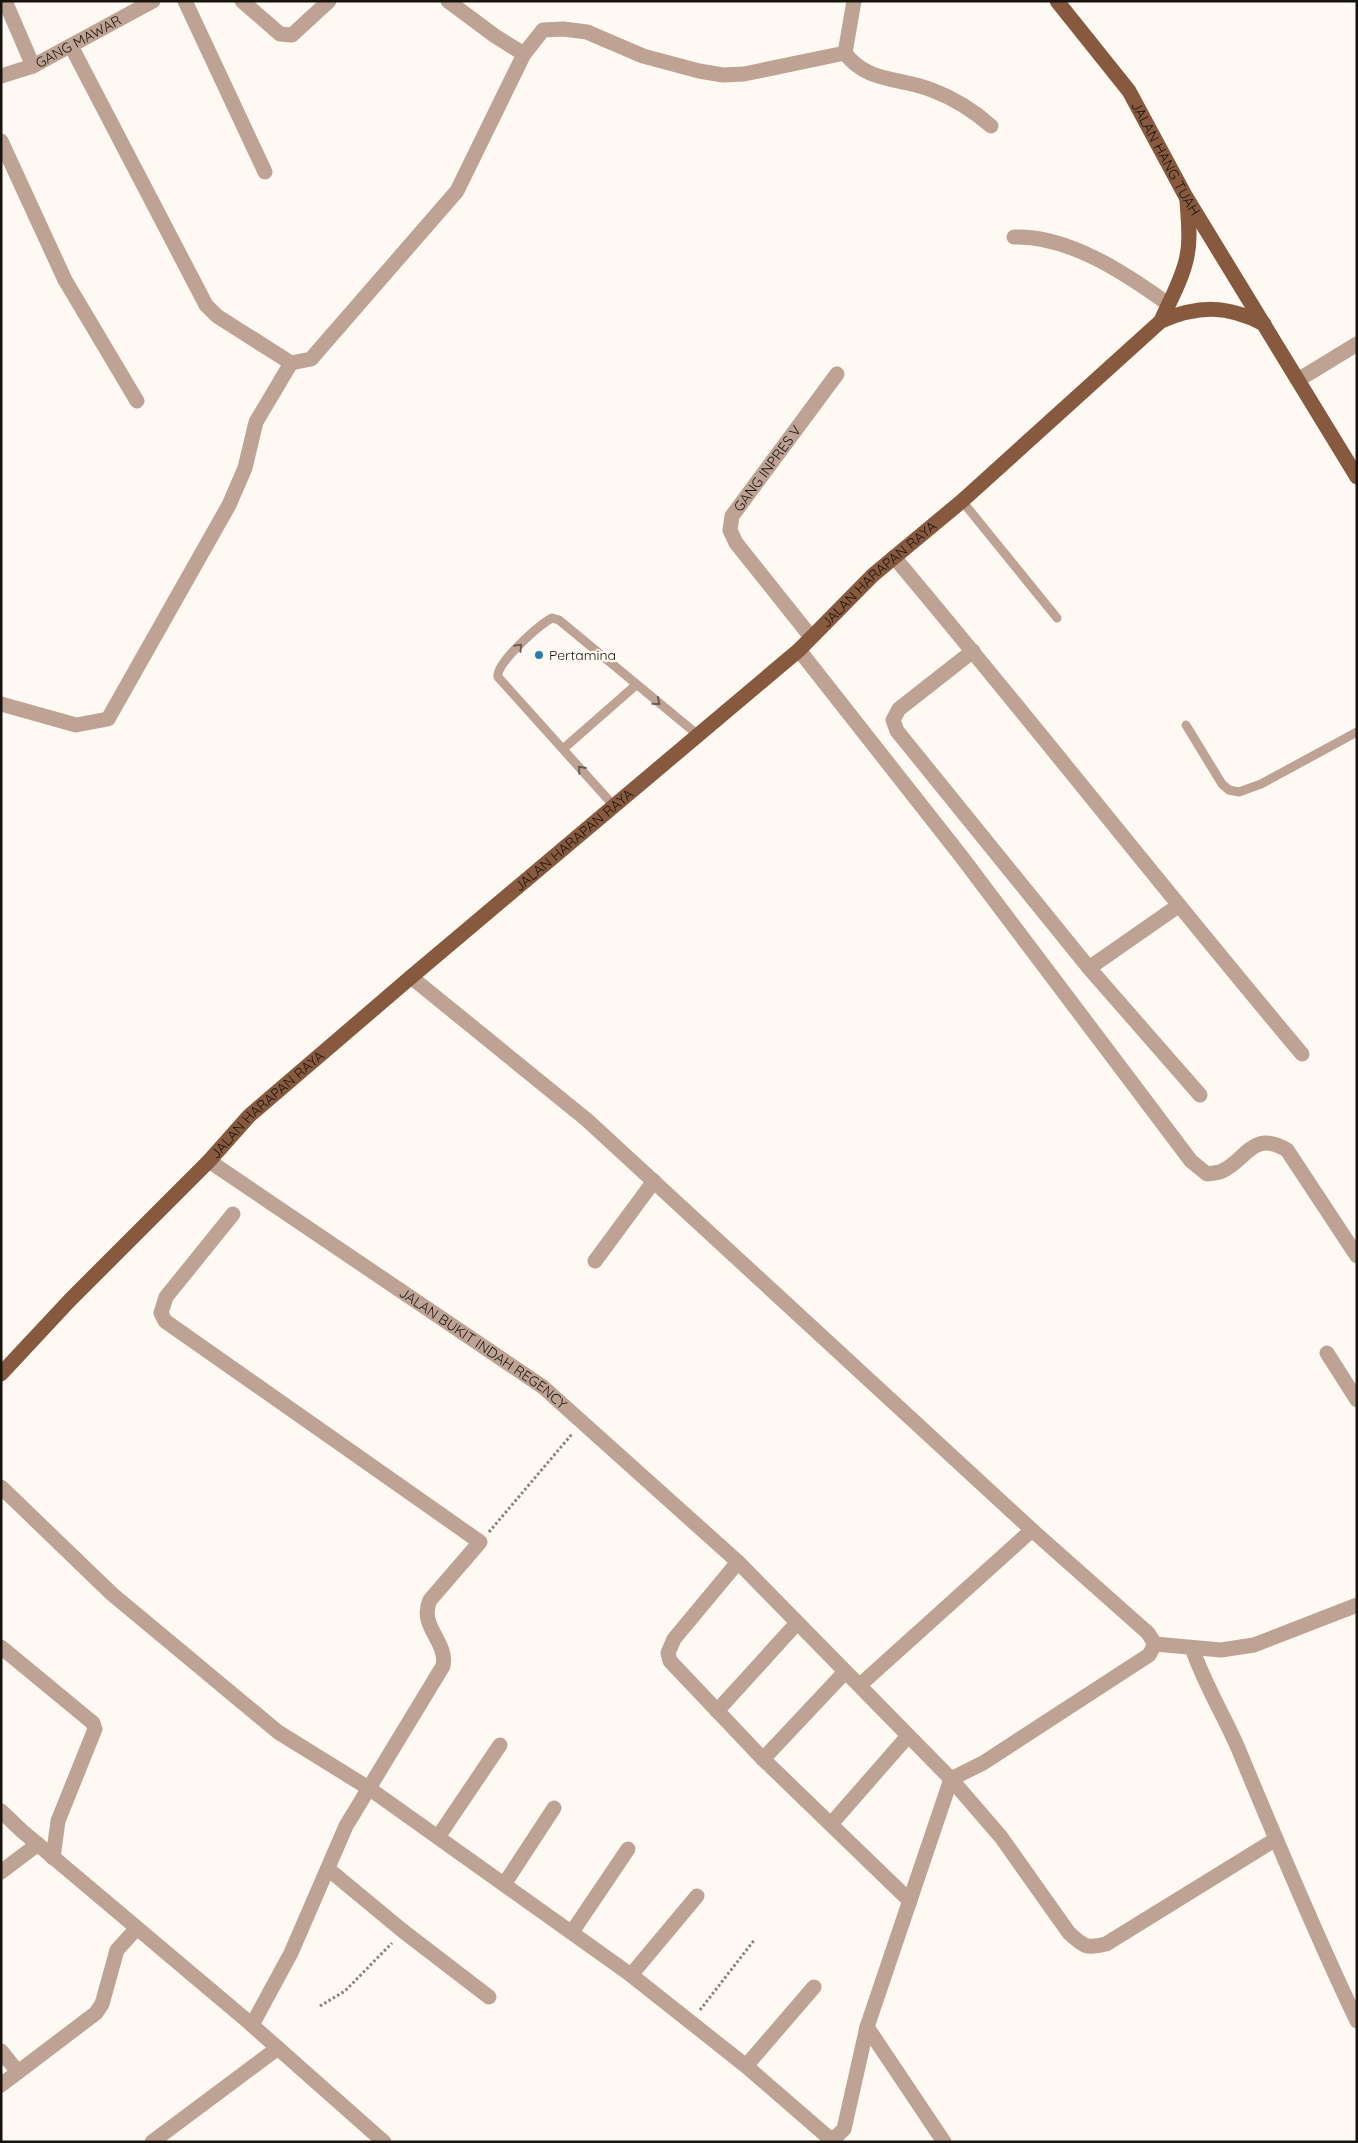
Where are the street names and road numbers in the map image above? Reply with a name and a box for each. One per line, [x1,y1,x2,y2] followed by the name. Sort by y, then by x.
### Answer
[32,11,124,72] street label: GANG MAWAR
[1127,98,1204,219] street label: JALAN HANG TUAH
[729,422,805,515] street label: GANG INPRES V
[817,517,940,631] street label: JALAN HARAPAN RAYA
[510,785,637,895] street label: JALAN HARAPAN RAYA
[206,1047,328,1162] street label: JALAN HARAPAN RAYA
[396,1283,571,1413] street label: JALAN BUKIT INDAH REGENCY

